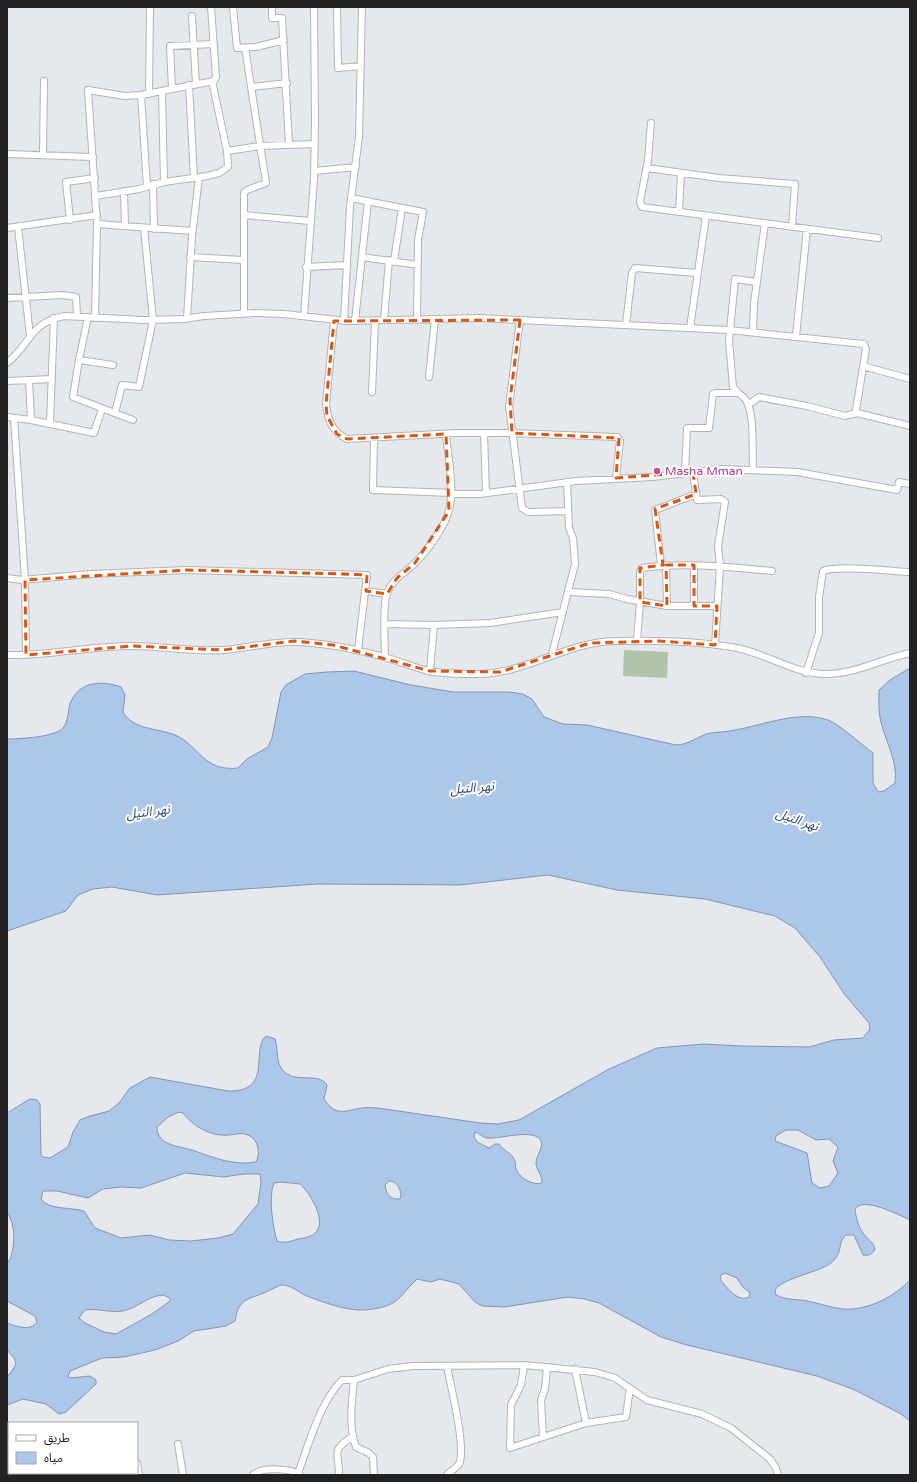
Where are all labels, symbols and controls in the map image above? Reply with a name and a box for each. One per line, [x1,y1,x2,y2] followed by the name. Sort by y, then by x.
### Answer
[665,464,743,478] place label: Masha Mman
[652,466,662,476] marker: Masha Mman
[449,778,496,798] water label: نهر النيل
[125,801,172,823] water label: نهر النيل
[774,805,821,835] water label: نهر النيل
[8,1422,138,1474] legend
[44,1431,70,1446] text: طريق
[44,1451,63,1465] text: مياه

